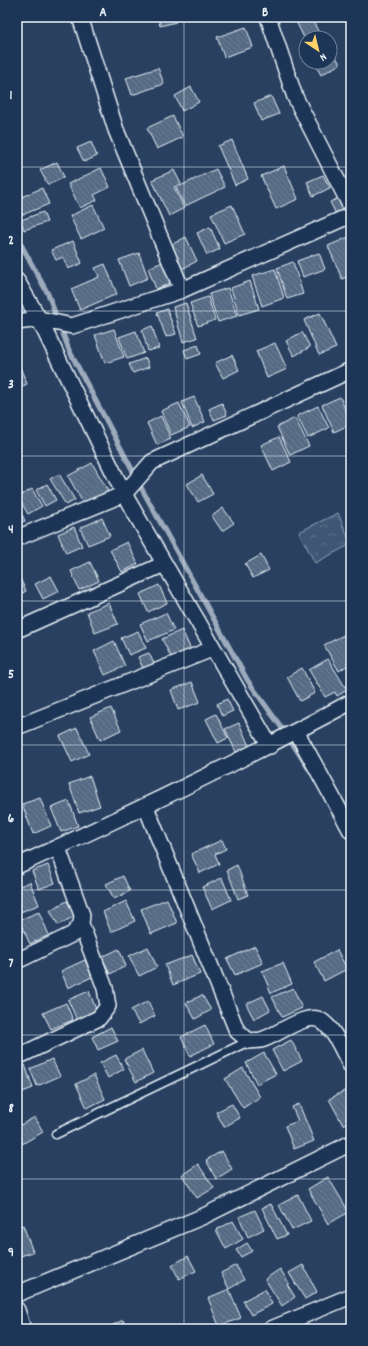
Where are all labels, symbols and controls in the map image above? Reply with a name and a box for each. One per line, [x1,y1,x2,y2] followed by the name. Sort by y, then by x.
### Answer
[99,4,107,23] text: A
[262,4,268,23] text: B
[298,30,338,70] north arrow
[315,48,329,65] text: N
[10,87,13,106] text: 1
[8,232,14,251] text: 2
[8,376,14,395] text: 3
[8,521,14,540] text: 4
[8,666,14,685] text: 5
[8,810,15,829] text: 6
[9,955,14,974] text: 7
[8,1100,14,1119] text: 8
[8,1244,14,1263] text: 9

